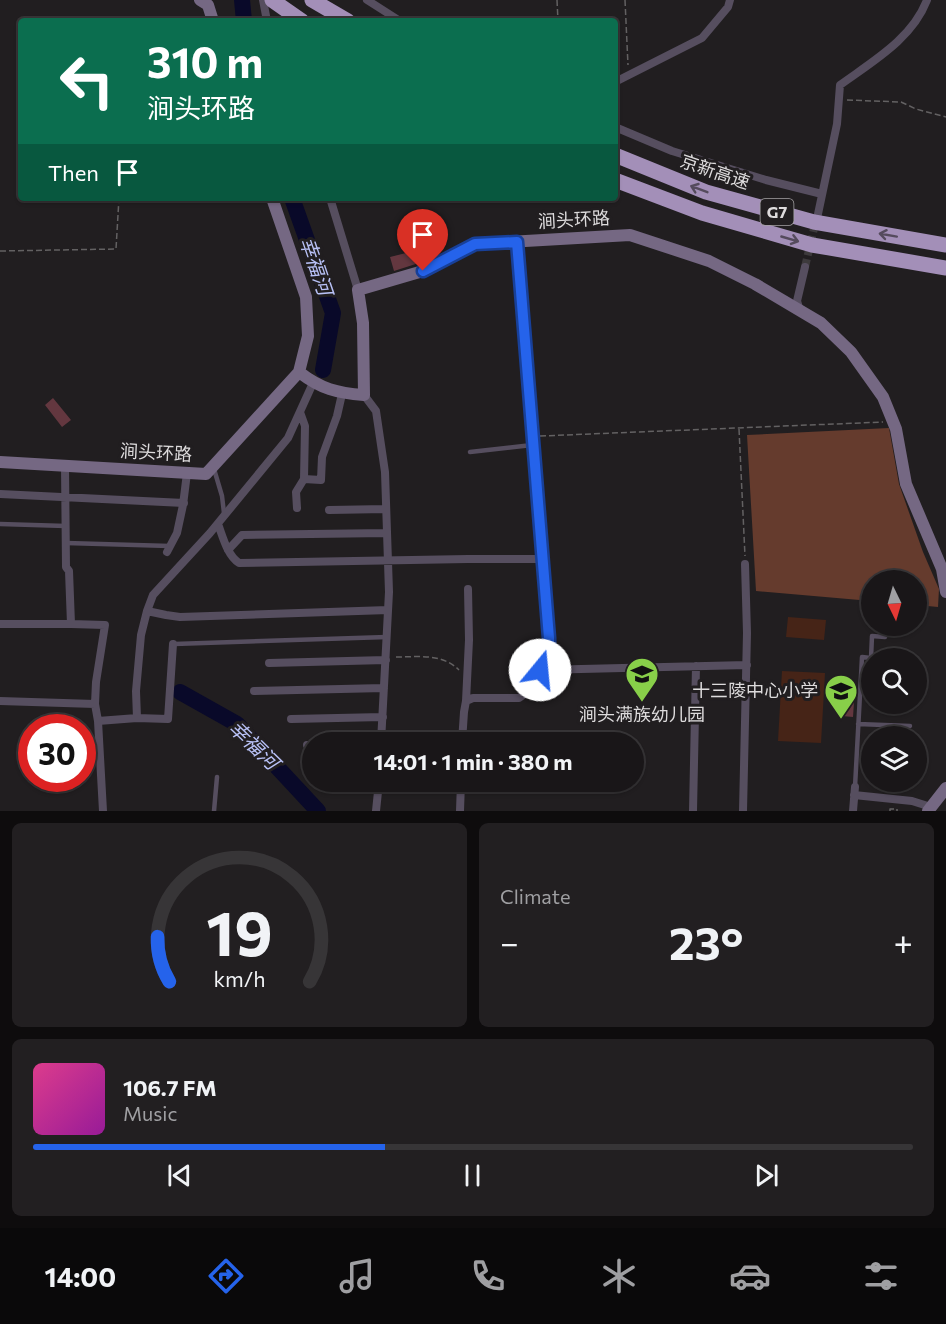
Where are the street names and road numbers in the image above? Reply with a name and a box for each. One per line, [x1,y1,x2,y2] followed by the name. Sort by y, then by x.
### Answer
[678,149,753,193] street label: 京新高速
[760,199,794,225] road number: G7
[537,206,610,232] street label: 涧头环路
[120,439,193,465] street label: 涧头环路

